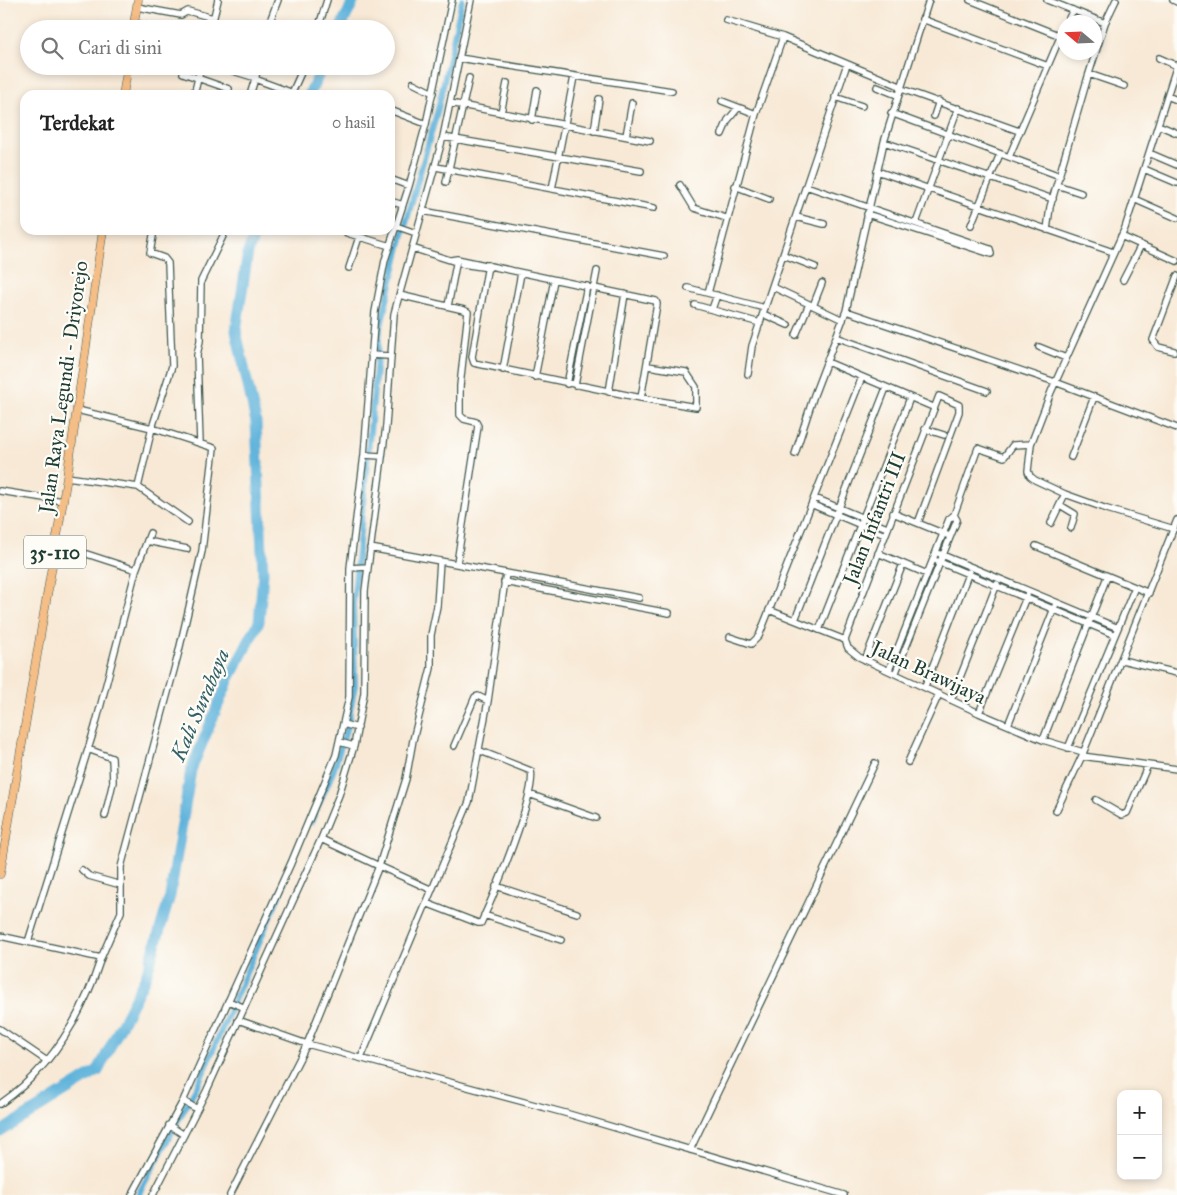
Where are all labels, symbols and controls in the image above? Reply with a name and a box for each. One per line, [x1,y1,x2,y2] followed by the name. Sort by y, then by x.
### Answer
[1057,15,1102,60] north arrow
[20,20,395,75] search box
[38,34,66,62] icon: search
[78,36,162,59] text: Cari di sini
[40,110,114,136] text: Terdekat
[332,113,375,132] text: 0 hasil
[33,259,94,517] street label: Jalan Raya Legundi - Driyorejo
[837,448,911,590] street label: Jalan Infantri III
[24,536,86,568] road number: 35-110
[866,634,990,710] street label: Jalan Brawijaya
[164,645,235,766] water label: Kali Surabaya
[1117,1090,1162,1180] map controls
[1117,1090,1162,1135] button: +
[1117,1135,1162,1180] button: −

